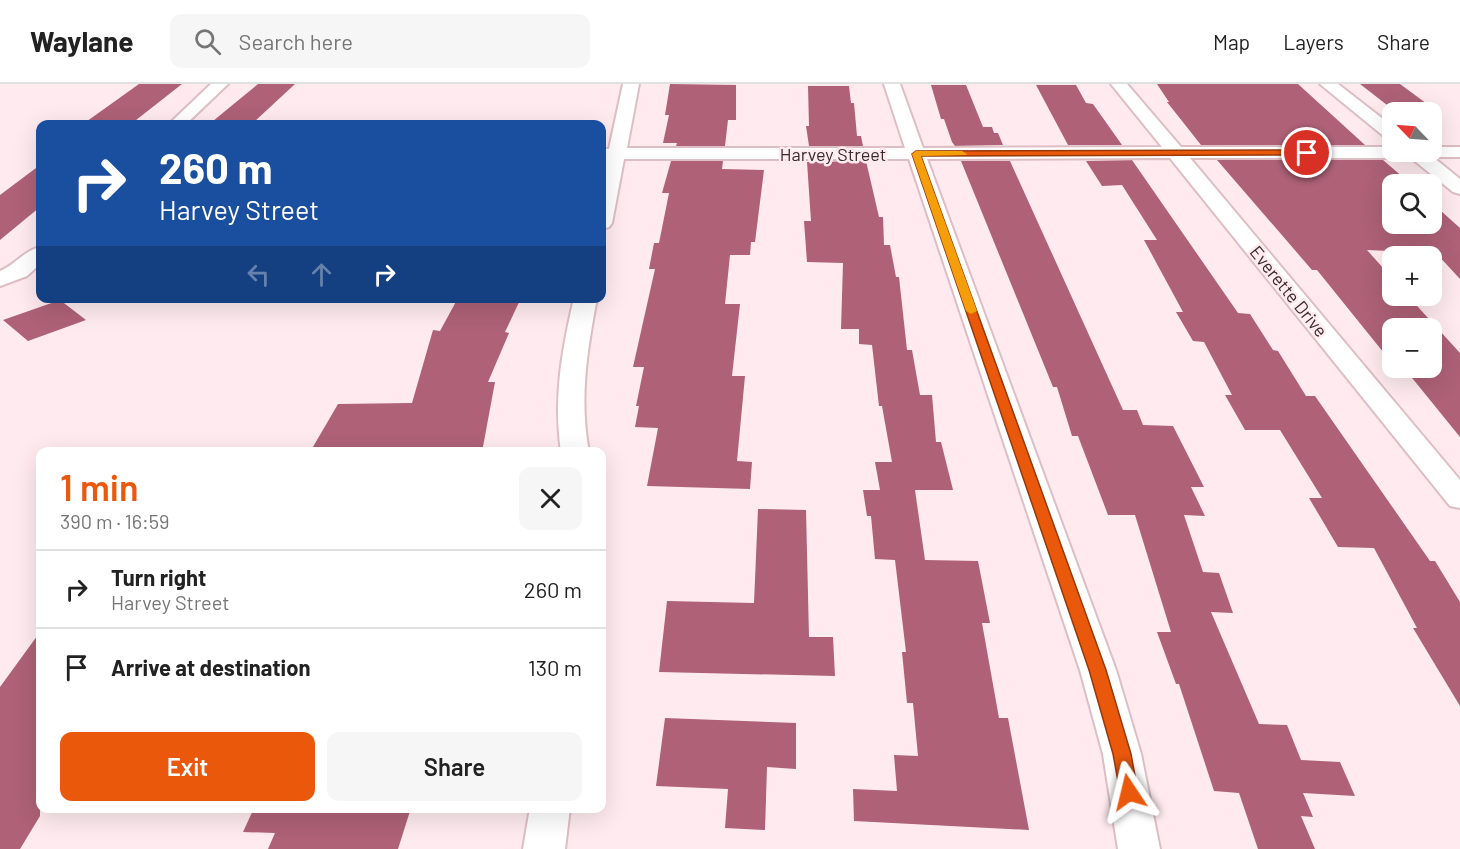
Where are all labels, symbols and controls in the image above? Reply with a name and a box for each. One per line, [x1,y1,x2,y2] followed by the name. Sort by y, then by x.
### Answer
[170,14,590,68] search box
[30,24,134,58] text: Waylane
[191,25,224,58] icon: search
[239,28,353,54] text: Search here
[1213,29,1250,54] text: Map
[1283,29,1344,54] text: Layers
[1377,29,1430,54] text: Share
[1382,102,1442,162] north arrow
[1382,102,1442,378] map controls
[1281,127,1332,178] pin
[1290,136,1323,169] icon: arrive
[159,142,272,192] text: 260 m
[780,143,886,165] street label: Harvey Street
[60,144,138,222] icon: right
[1382,174,1442,234] button: search
[159,193,319,225] text: Harvey Street
[1246,241,1332,341] street label: Everette Drive
[1382,246,1442,306] button: +
[242,258,275,291] icon: left
[305,258,338,291] icon: ahead
[368,258,401,291] icon: right
[1382,318,1442,378] button: −
[60,465,139,508] text: 1 min
[519,467,582,530] button: close
[60,509,170,533] text: 390 m · 16:59
[111,564,206,590] text: Turn right
[60,573,93,606] icon: right
[524,576,582,602] text: 260 m
[111,590,230,614] text: Harvey Street
[60,651,93,684] icon: arrive
[111,654,310,680] text: Arrive at destination
[528,654,582,680] text: 130 m
[60,732,315,801] button: Exit
[327,732,582,801] button: Share
[1097,760,1161,824] position arrow

